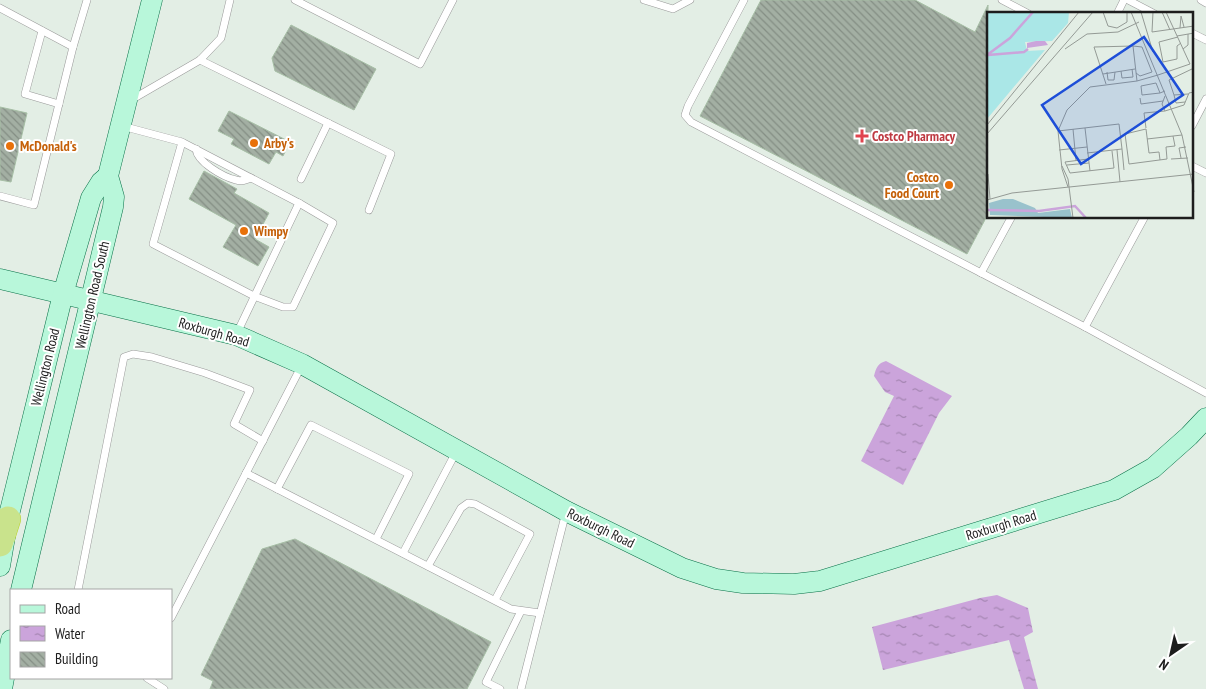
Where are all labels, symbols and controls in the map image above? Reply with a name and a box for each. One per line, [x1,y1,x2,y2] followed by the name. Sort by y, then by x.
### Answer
[987,12,1194,219] inset map
[872,127,956,145] place label: Costco Pharmacy
[856,130,868,142] marker: Costco Pharmacy
[263,134,294,152] place label: Arby's
[20,137,77,155] place label: McDonald's
[248,137,260,149] marker: Arby's
[4,140,16,152] marker: McDonald's
[885,168,939,202] place label: Costco Food Court
[943,179,955,191] marker: Costco Food Court
[253,222,289,240] place label: Wimpy
[238,225,250,237] marker: Wimpy
[71,239,113,351] street label: Wellington Road South
[177,313,251,351] street label: Roxburgh Road
[27,326,63,408] street label: Wellington Road
[564,504,638,552] street label: Roxburgh Road
[964,506,1038,544] street label: Roxburgh Road
[10,589,172,679] legend
[55,599,81,618] text: Road
[55,624,86,643] text: Water
[1146,629,1196,679] north arrow
[55,649,98,668] text: Building
[1156,655,1172,674] text: N

